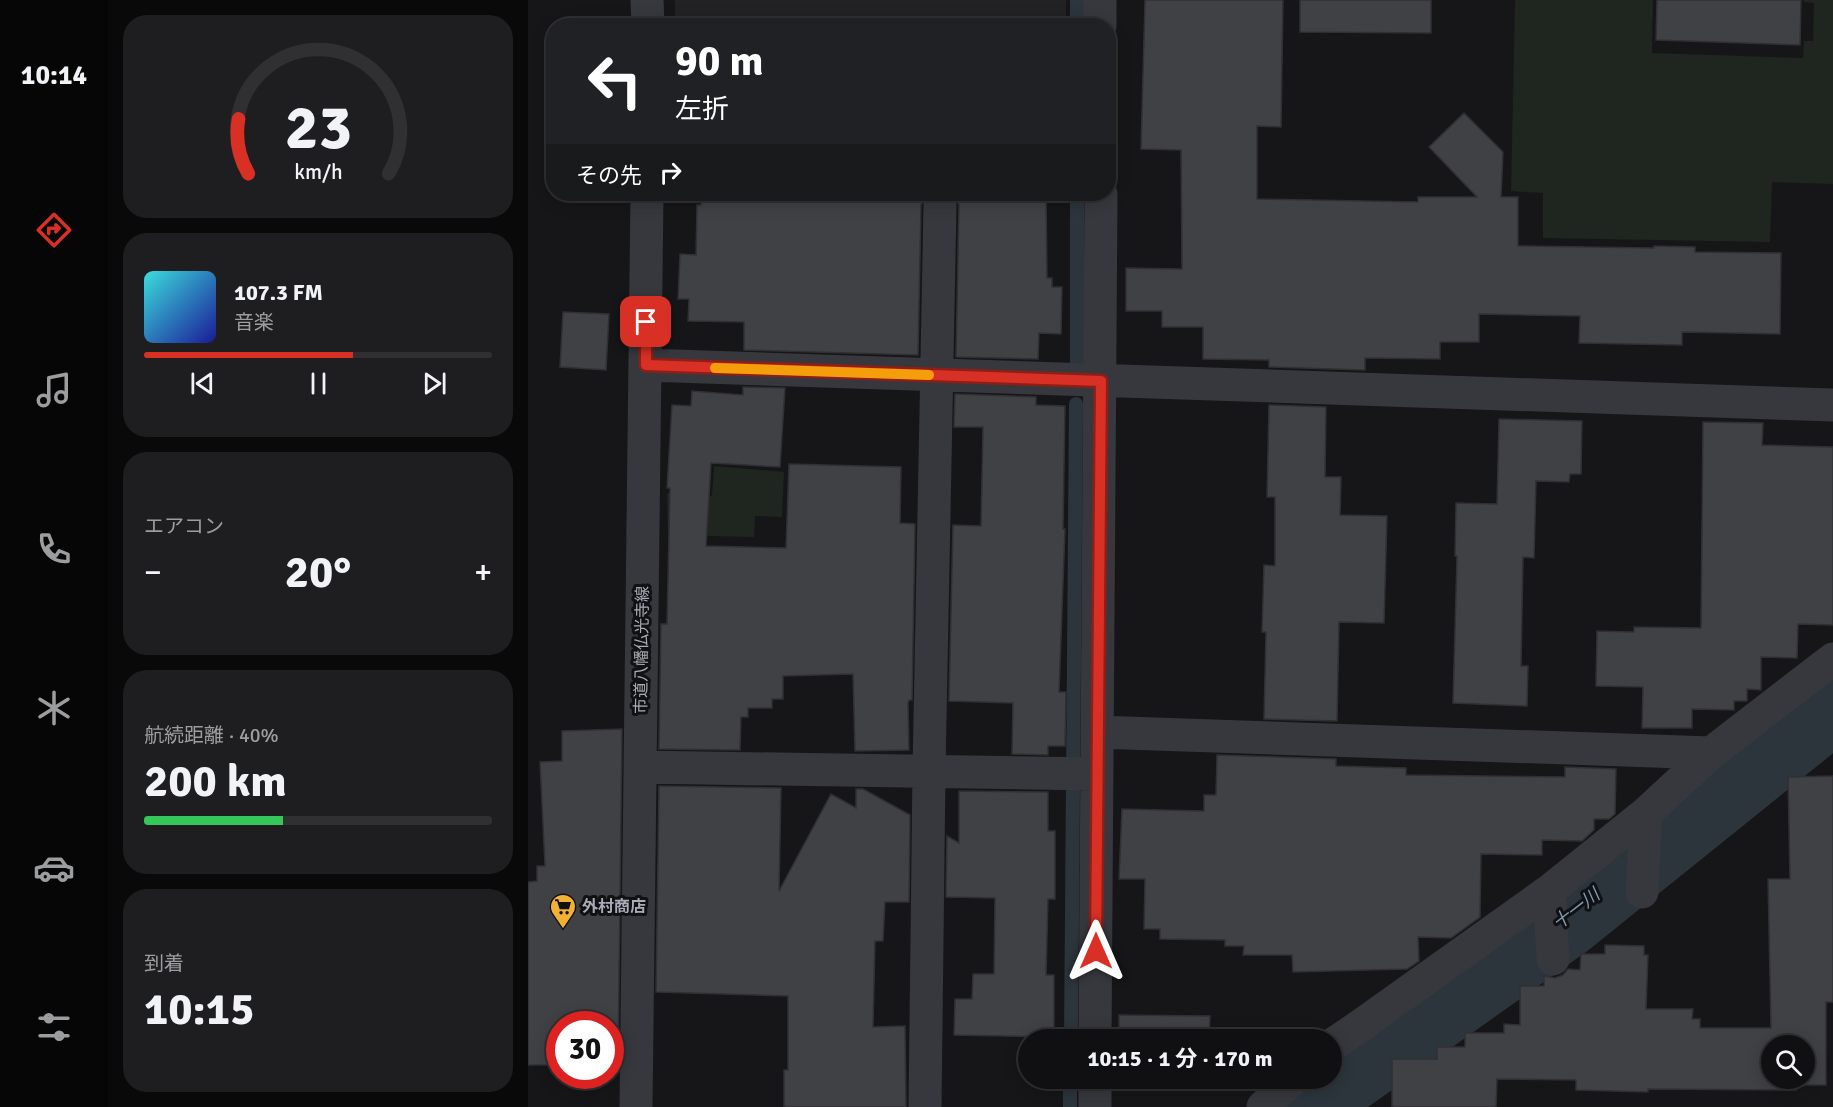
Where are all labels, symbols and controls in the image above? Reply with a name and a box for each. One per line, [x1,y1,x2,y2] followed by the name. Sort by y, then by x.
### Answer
[675,36,764,87] text: 90 m
[576,42,654,120] icon: left
[21,59,87,92] text: 10:14
[284,89,352,166] text: 23
[675,93,729,126] text: 左折
[654,156,687,189] icon: right
[294,159,342,185] text: km/h
[576,162,642,189] text: その先
[33,209,75,251] icon: directions
[234,279,323,306] text: 107.3 FM
[620,296,671,347] pin
[629,305,662,338] icon: arrive
[234,310,274,335] text: 音楽
[186,367,219,400] icon: previous
[302,367,335,400] icon: pause
[418,367,451,400] icon: next
[33,369,75,411] icon: music
[144,514,224,539] text: エアコン
[33,528,75,570] icon: phone
[285,545,351,600] text: 20°
[144,552,162,593] text: −
[474,552,492,593] text: +
[631,586,653,714] street label: 市道八幡仏光寺線
[33,687,75,729] icon: climate
[144,723,279,748] text: 航続距離 · 40%
[144,754,287,809] text: 200 km
[33,847,75,889] icon: car
[1548,882,1606,934] water label: 十一川
[548,892,578,930] supermarket icon: 外村商店
[582,897,646,917] place label: 外村商店
[1064,919,1128,983] position arrow
[144,951,184,976] text: 到着
[144,982,254,1037] text: 10:15
[33,1006,75,1048] icon: filters
[546,1011,624,1089] speed limit sign: 30
[1761,1035,1815,1089] map controls
[1761,1035,1815,1089] button: search
[1088,1045,1272,1072] text: 10:15 · 1 分 · 170 m

